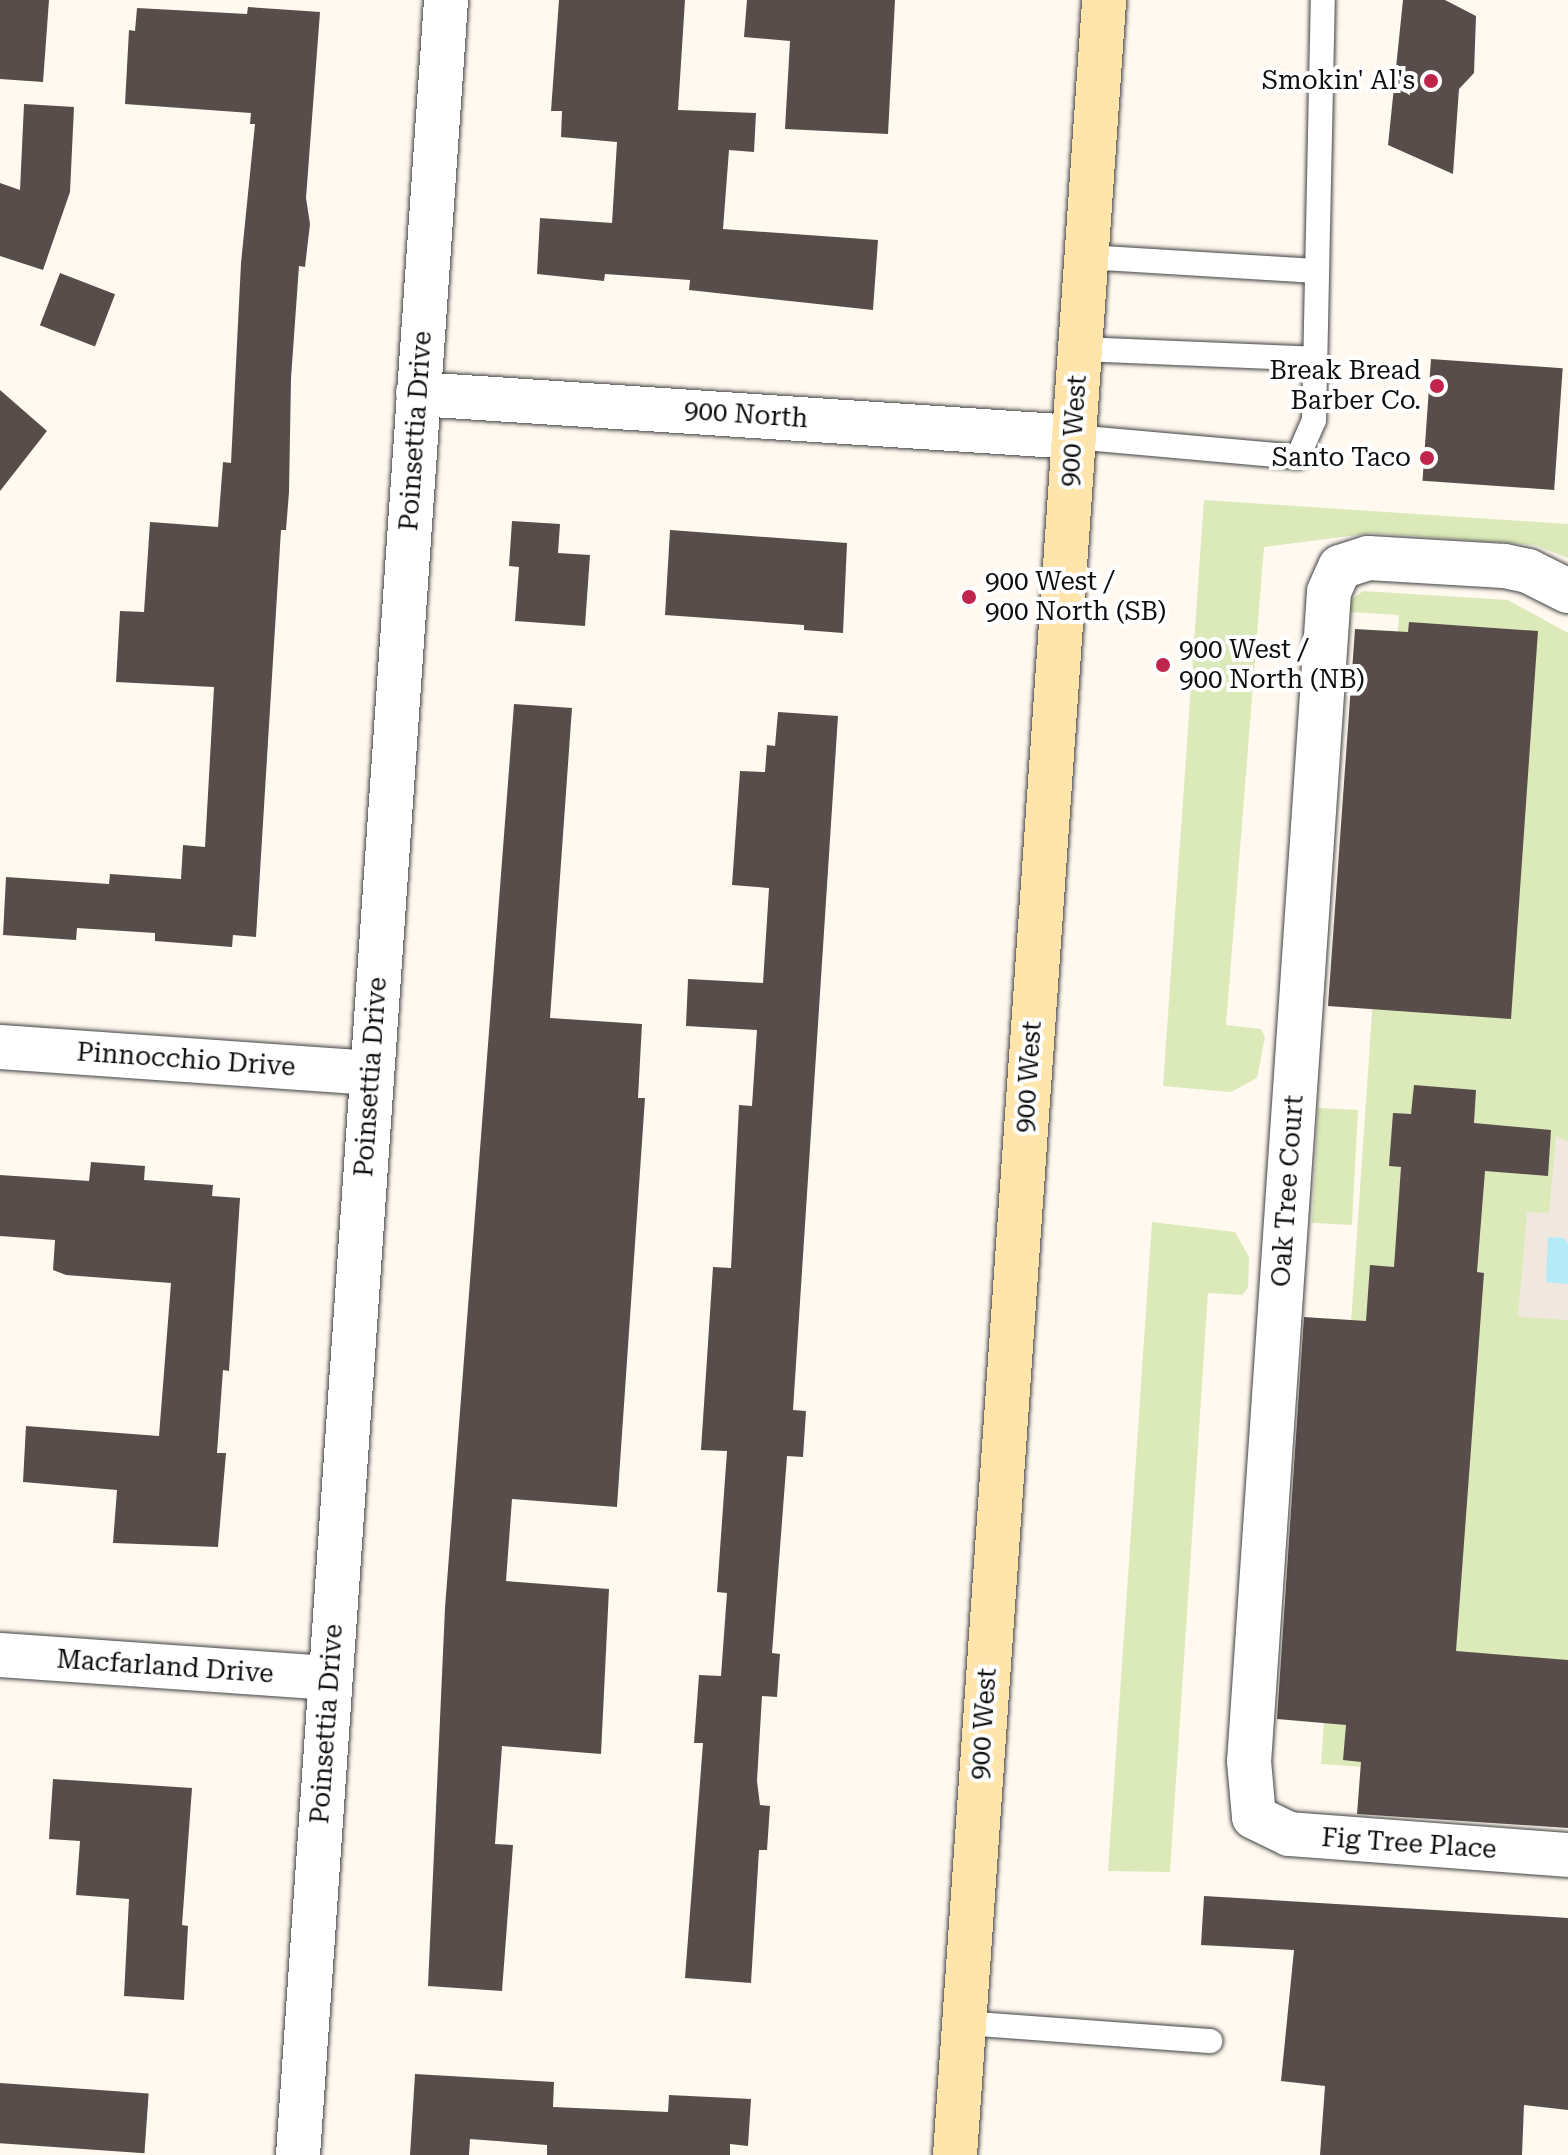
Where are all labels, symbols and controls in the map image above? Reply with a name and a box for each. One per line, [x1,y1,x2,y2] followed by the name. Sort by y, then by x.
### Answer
[1262,65,1415,97] place label: Smokin' Al's
[1422,72,1440,90] marker: Smokin' Al's
[393,330,439,532] street label: Poinsettia Drive
[1269,355,1421,416] place label: Break Bread Barber Co.
[1055,374,1093,488] street label: 900 West
[1428,377,1446,395] marker: Break Bread Barber Co.
[683,395,809,435] street label: 900 North
[1272,442,1411,474] place label: Santo Taco
[1418,449,1436,467] marker: Santo Taco
[985,566,1166,628] place label: 900 West / 900 North (SB)
[960,588,978,606] marker: 900 West / 900 North (SB)
[1179,634,1365,696] place label: 900 West / 900 North (NB)
[1154,656,1172,674] marker: 900 West / 900 North (NB)
[348,976,394,1178] street label: Poinsettia Drive
[1010,1020,1048,1134] street label: 900 West
[76,1037,296,1083] street label: Pinnocchio Drive
[1266,1094,1310,1288] street label: Oak Tree Court
[304,1623,350,1825] street label: Poinsettia Drive
[55,1644,275,1690] street label: Macfarland Drive
[965,1667,1003,1781] street label: 900 West
[1320,1822,1498,1866] street label: Fig Tree Place

